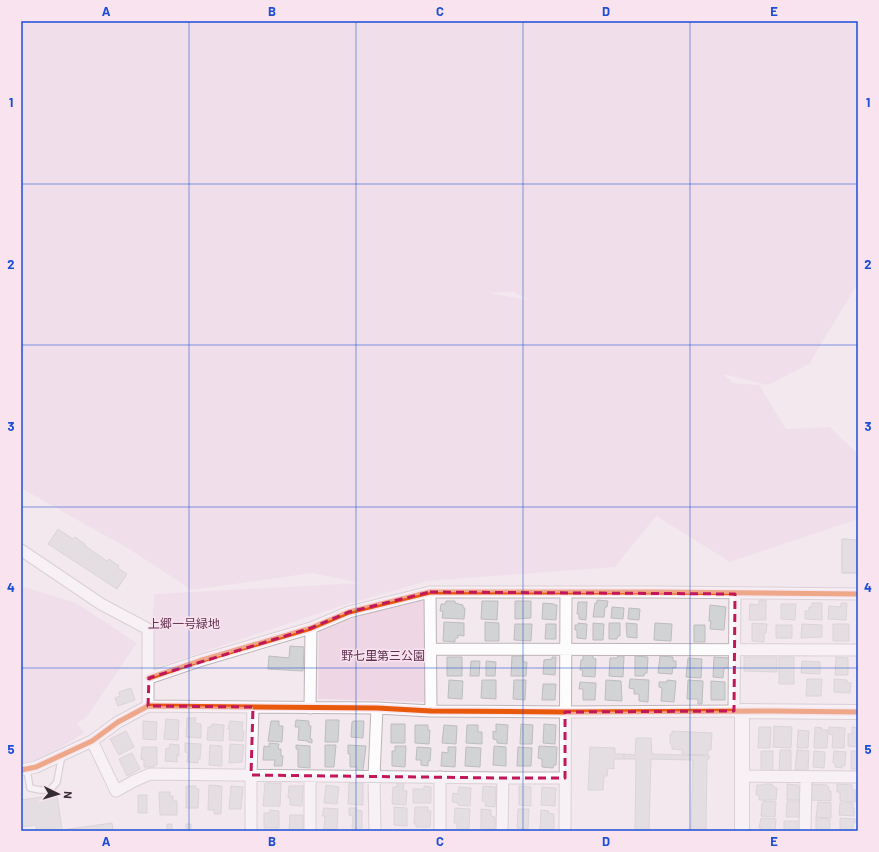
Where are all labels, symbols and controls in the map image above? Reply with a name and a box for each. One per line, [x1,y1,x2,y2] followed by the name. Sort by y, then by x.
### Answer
[102,3,111,19] text: A
[268,3,276,19] text: B
[436,3,444,19] text: C
[602,3,610,19] text: D
[770,3,778,19] text: E
[9,94,13,110] text: 1
[866,94,870,110] text: 1
[7,256,15,272] text: 2
[864,256,872,272] text: 2
[7,418,15,434] text: 3
[864,418,872,434] text: 3
[7,579,15,595] text: 4
[864,579,872,595] text: 4
[148,616,220,630] park label: 上郷一号緑地
[341,648,425,662] park label: 野七里第三公園
[7,741,15,757] text: 5
[864,741,872,757] text: 5
[38,774,78,814] north arrow
[62,791,75,799] text: N
[102,833,111,849] text: A
[268,833,276,849] text: B
[436,833,444,849] text: C
[602,833,610,849] text: D
[770,833,778,849] text: E

